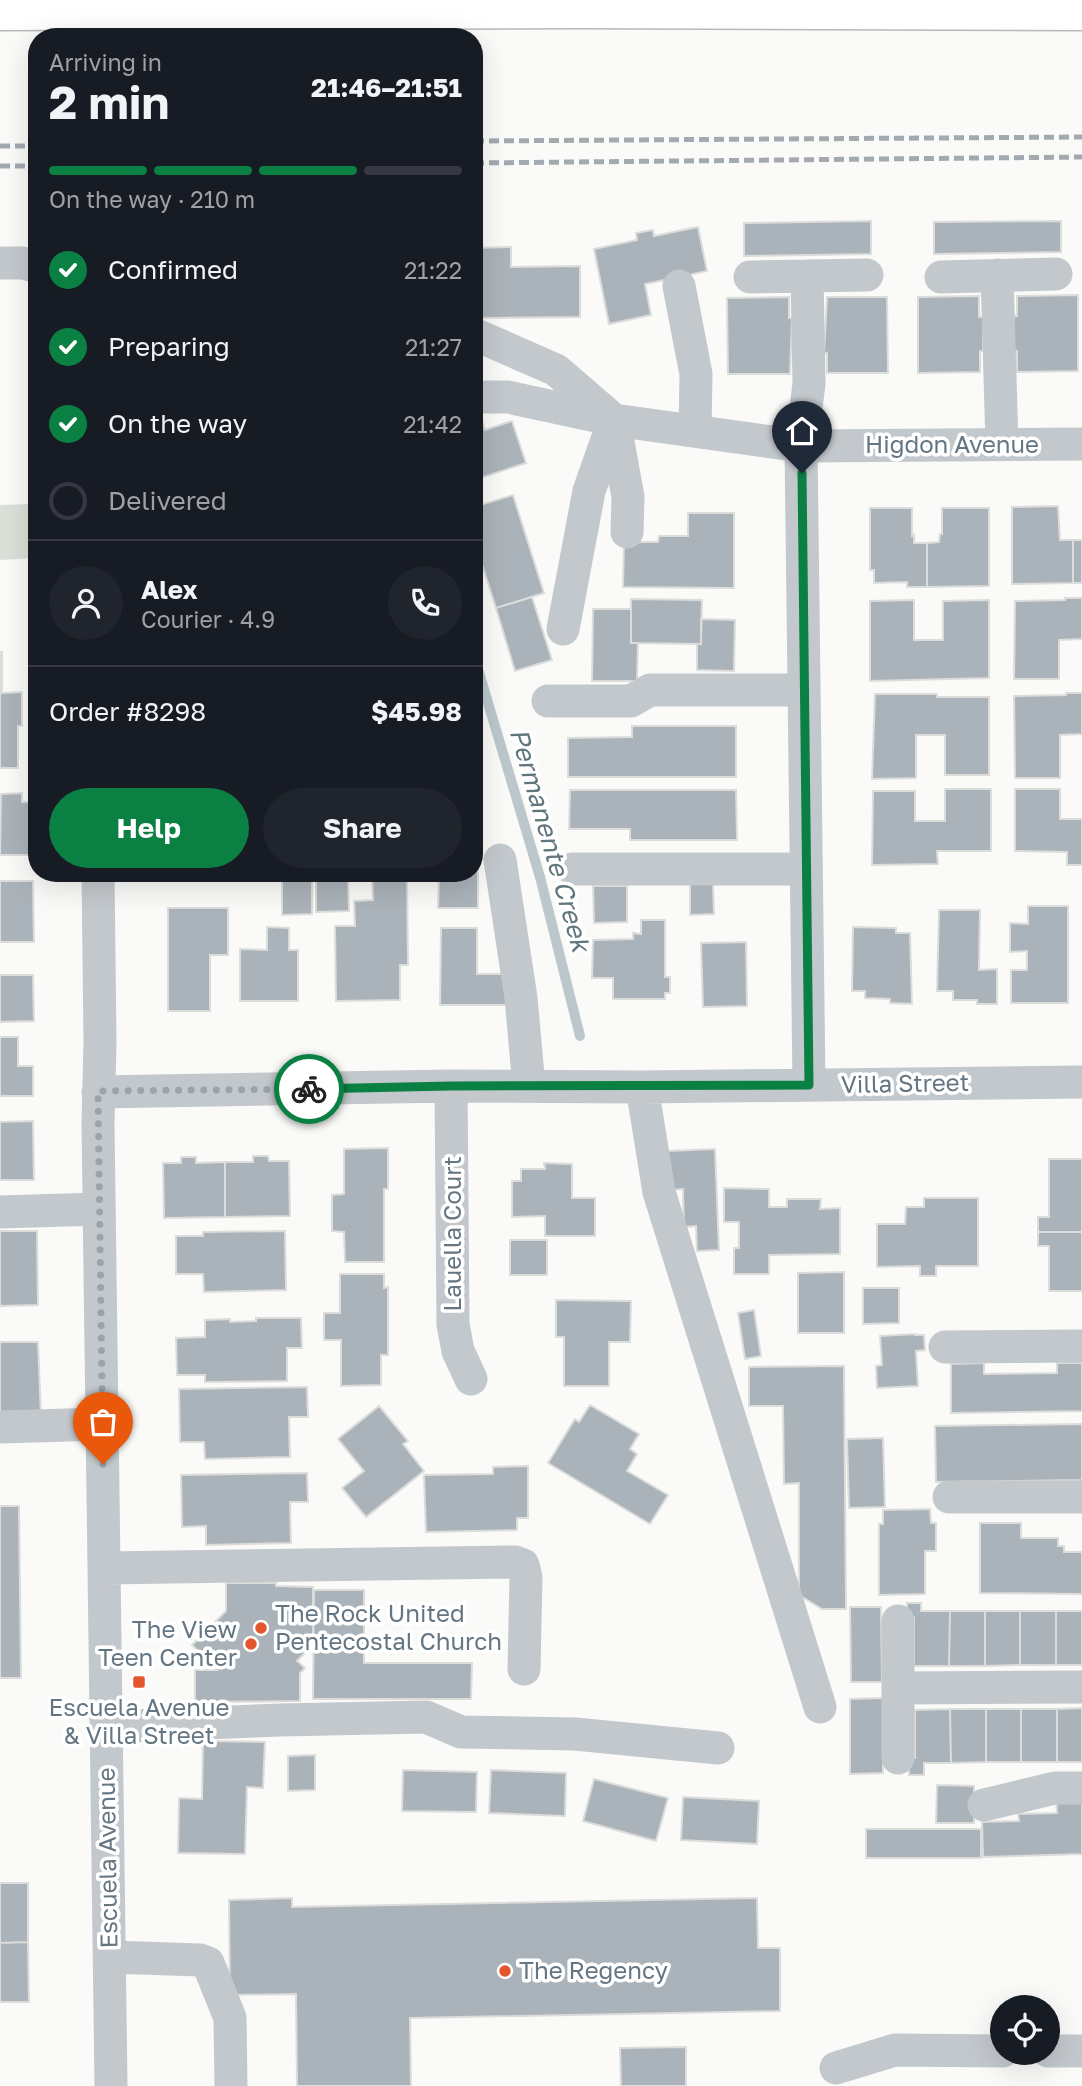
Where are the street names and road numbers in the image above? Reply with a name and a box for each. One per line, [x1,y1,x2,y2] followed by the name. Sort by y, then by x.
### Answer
[865,429,1039,458] street label: Higdon Avenue
[840,1067,969,1098] street label: Villa Street
[437,1156,466,1312] street label: Lauella Court
[90,1767,123,1949] street label: Escuela Avenue

